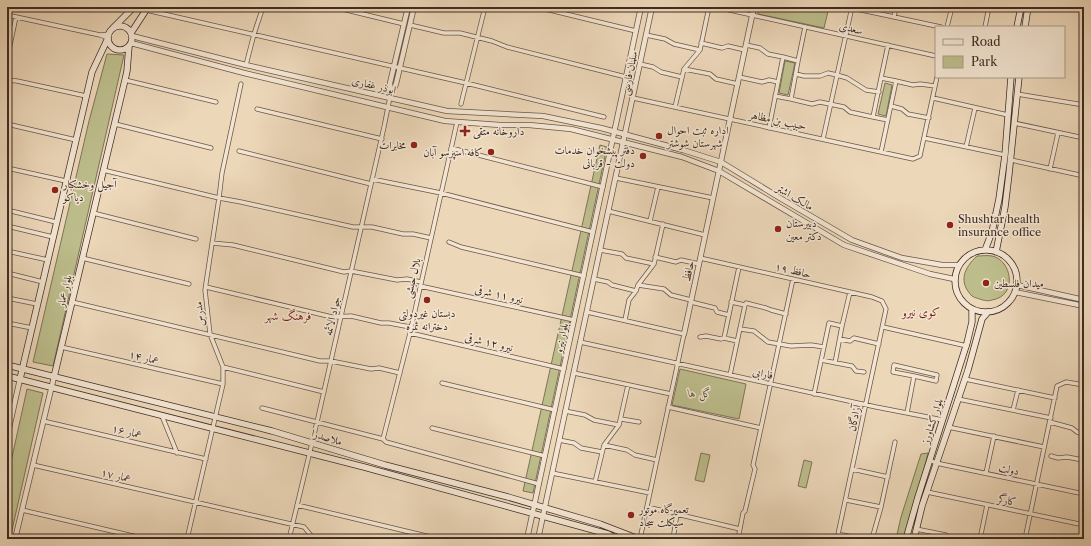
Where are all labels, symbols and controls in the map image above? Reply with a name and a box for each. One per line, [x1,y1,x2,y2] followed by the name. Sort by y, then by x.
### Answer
[838,18,864,38] street label: سعدی
[935,26,1065,78] legend
[971,34,1001,49] text: Road
[617,49,642,97] street label: سلمان فارسی
[971,54,998,69] text: Park
[350,73,398,97] street label: ابوذر غفاری
[747,107,808,134] street label: حبیب بن مظاهر
[666,123,729,151] place label: اداره ثبت احوال شهرستان شوشتر
[473,124,524,140] place label: داروخانه متقی
[460,126,470,136] marker: داروخانه متقی
[654,131,664,141] marker: اداره ثبت احوال شهرستان شوشتر
[379,138,406,152] place label: مخابرات
[409,140,419,150] marker: مخابرات
[555,143,635,171] place label: دفتر پیشخوان خدمات دولت - قربانی
[423,145,483,160] place label: کافه اسپرسو آبان
[486,147,496,157] marker: کافه اسپرسو آبان
[638,151,648,161] marker: دفتر پیشخوان خدمات دولت - قربانی
[62,177,118,204] place label: آجیل وخشکبار دیاکو
[773,180,816,213] street label: مالک اشتر
[50,185,60,195] marker: آجیل وخشکبار دیاکو
[958,212,1041,239] place label: Shushtar health insurance office
[786,216,822,243] place label: دبیرستان دکتر معین
[945,220,955,230] marker: Shushtar health insurance office
[773,224,783,234] marker: دبیرستان دکتر معین
[401,257,424,300] street label: بلال حبشی
[679,259,697,283] street label: حافظ
[774,259,813,281] street label: حافظ ۱۹
[53,273,75,310] street label: بلوار عمار
[994,276,1044,290] place label: میدان فلسطین
[981,278,991,288] marker: میدان فلسطین
[473,282,524,307] street label: نیرو ۱۱ شرقی
[321,295,343,337] street label: جواد الائمه
[422,295,432,305] marker: دبستان غیردولتی دخترانه ثمره
[191,301,207,327] street label: مدرس
[900,304,940,320] district label: کوی نیرو
[399,306,455,334] place label: دبستان غیردولتی دخترانه ثمره
[263,308,311,324] district label: فرهنگ شهر
[551,322,571,355] street label: بلوار نیرو
[463,330,514,355] street label: نیرو ۱۲ شرقی
[128,347,160,367] street label: عمار ۱۴
[751,364,775,383] street label: فارابی
[687,386,712,402] park label: گل ها
[918,396,946,447] street label: بلوار کشاورز
[844,402,864,433] street label: آزادگان
[111,421,143,441] street label: عمار ۱۶
[310,426,344,448] street label: ملاصدرا
[997,460,1021,478] street label: دولت
[100,465,132,485] street label: عمار ۱۷
[995,491,1018,509] street label: کارگر
[638,502,689,529] place label: تعمیرگاه موتور سیکلت سجاد
[626,510,636,520] marker: تعمیرگاه موتور سیکلت سجاد

